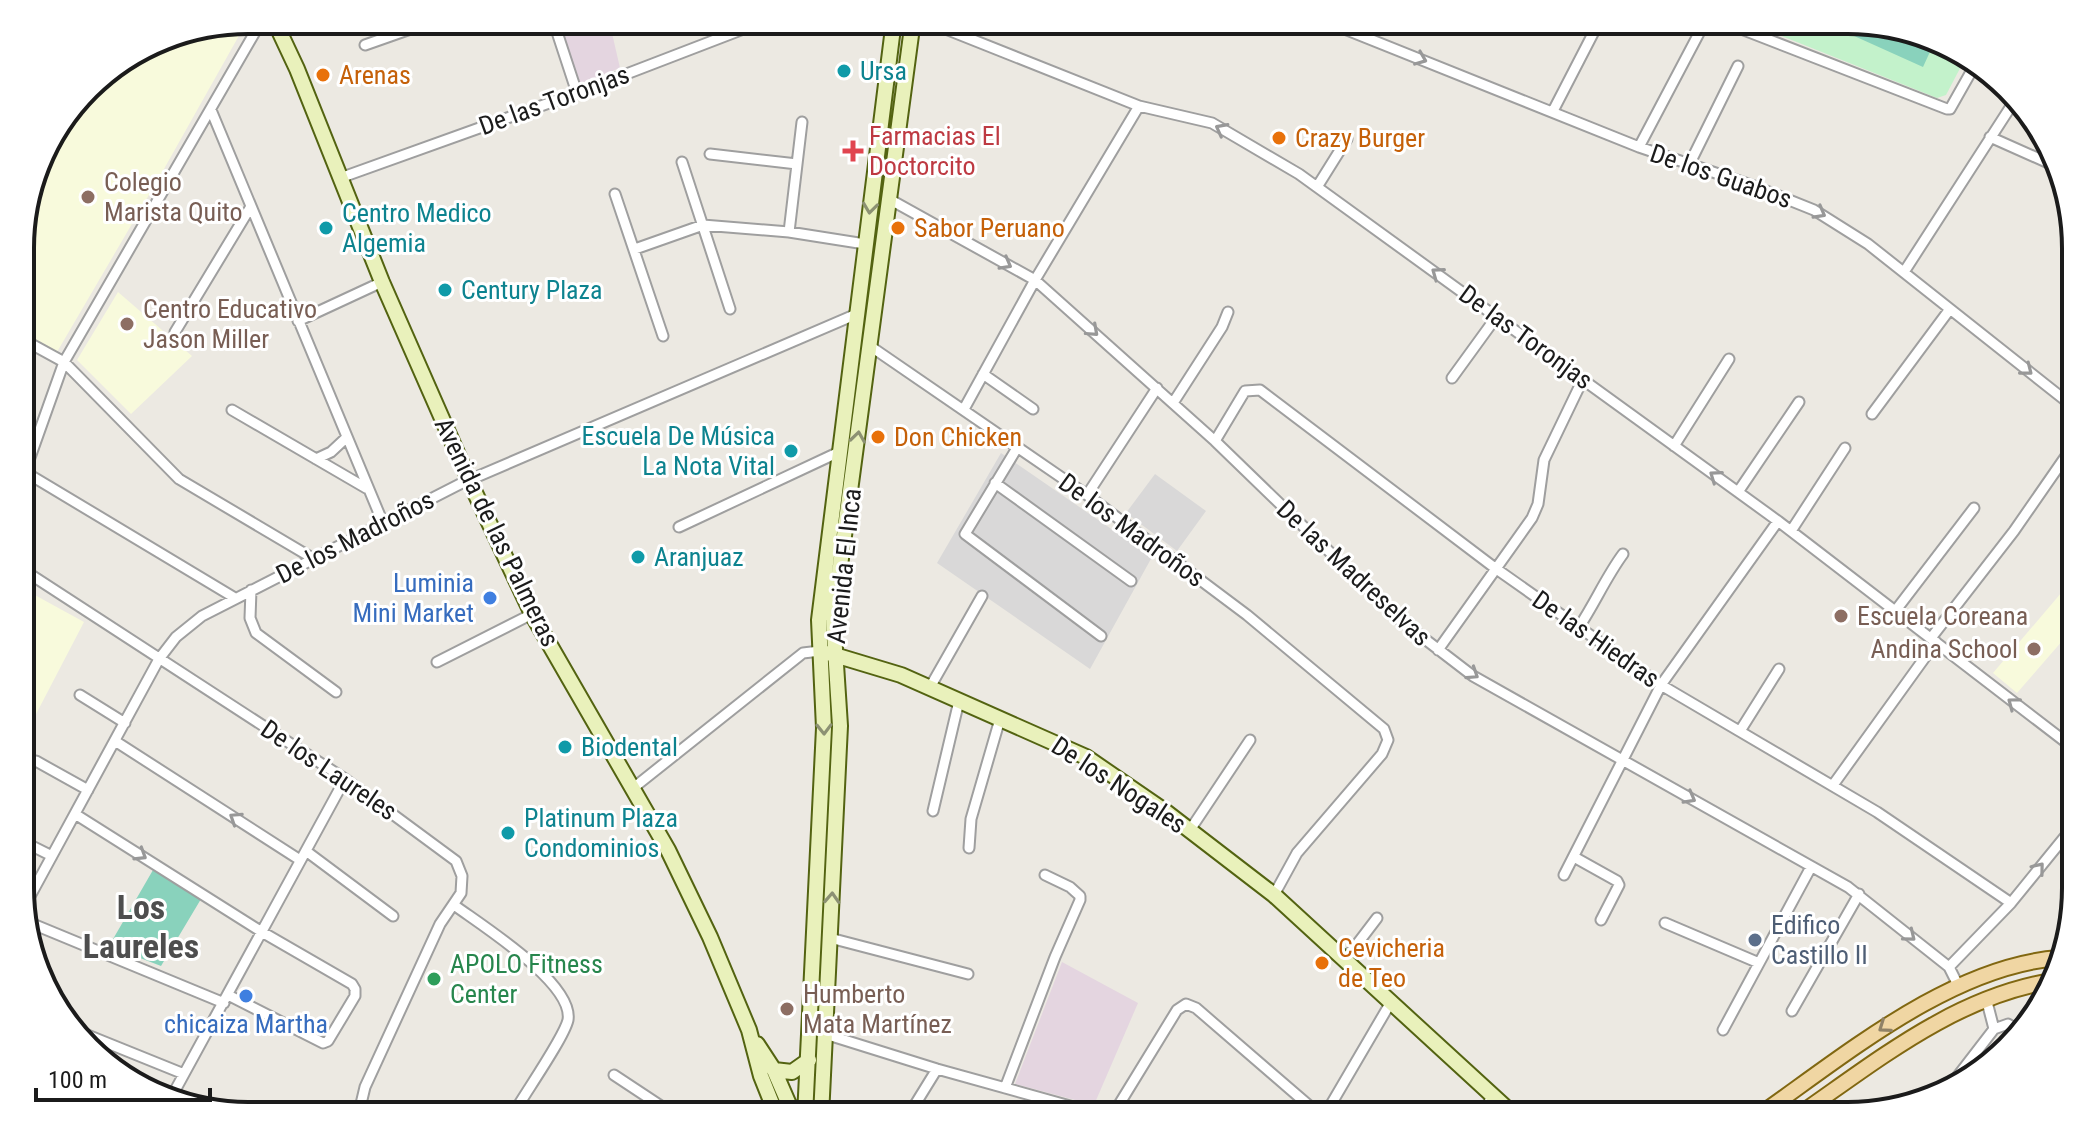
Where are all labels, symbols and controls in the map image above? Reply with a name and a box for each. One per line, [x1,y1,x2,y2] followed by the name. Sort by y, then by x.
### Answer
[1413,49,1427,66] one-way arrow
[860,56,907,86] place label: Ursa
[475,59,633,141] street label: De las Toronjas
[339,60,411,90] place label: Arenas
[835,62,853,80] marker: Ursa
[314,66,332,84] marker: Arenas
[869,121,1001,181] place label: Farmacias El Doctorcito
[1215,123,1229,138] one-way arrow
[1295,123,1425,153] place label: Crazy Burger
[1270,129,1288,147] marker: Crazy Burger
[1646,138,1796,214] street label: De los Guabos
[844,142,862,160] marker: Farmacias El Doctorcito
[104,167,243,227] place label: Colegio Marista Quito
[79,188,97,206] marker: Colegio Marista Quito
[342,198,492,258] place label: Centro Medico Algemia
[862,202,879,215] one-way arrow
[1811,203,1825,219] one-way arrow
[914,213,1065,243] place label: Sabor Peruano
[317,219,335,237] marker: Centro Medico Algemia
[889,219,907,237] marker: Sabor Peruano
[998,254,1012,270] one-way arrow
[1431,268,1446,283] one-way arrow
[461,275,602,305] place label: Century Plaza
[1453,279,1599,395] street label: De las Toronjas
[436,281,454,299] marker: Century Plaza
[143,294,317,354] place label: Centro Educativo Jason Miller
[118,315,136,333] marker: Centro Educativo Jason Miller
[1084,321,1099,336] one-way arrow
[2018,360,2033,374] one-way arrow
[429,413,565,651] street label: Avenida de las Palmeras
[582,421,775,481] place label: Escuela De Música La Nota Vital
[894,422,1022,452] place label: Don Chicken
[869,428,887,446] marker: Don Chicken
[849,431,866,444] one-way arrow
[782,442,800,460] marker: Escuela De Música La Nota Vital
[1053,467,1211,593] street label: De los Madroños
[1709,471,1723,486] one-way arrow
[271,484,439,590] street label: De los Madroños
[821,487,867,645] street label: Avenida El Inca
[1271,494,1437,652] street label: De las Madreselvas
[654,542,744,572] place label: Aranjuaz
[629,548,647,566] marker: Aranjuaz
[353,568,474,628] place label: Luminia Mini Market
[1527,584,1665,694] street label: De las Hiedras
[481,589,499,607] marker: Luminia Mini Market
[1857,601,2028,631] place label: Escuela Coreana
[1832,607,1850,625] marker: Escuela Coreana
[1870,634,2018,664] place label: Andina School
[2025,640,2043,658] marker: Andina School
[1464,665,1478,680] one-way arrow
[2007,698,2022,712] one-way arrow
[255,714,403,826] street label: De los Laureles
[815,723,833,736] one-way arrow
[1046,730,1192,840] street label: De los Nogales
[581,732,678,762] place label: Biodental
[556,738,574,756] marker: Biodental
[1681,789,1696,804] one-way arrow
[524,803,678,863] place label: Platinum Plaza Condominios
[229,812,244,827] one-way arrow
[499,824,517,842] marker: Platinum Plaza Condominios
[133,846,147,861] one-way arrow
[2029,863,2044,878] one-way arrow
[83,887,199,966] district label: Los Laureles
[823,891,840,904] one-way arrow
[1771,910,1868,970] place label: Edifico Castillo II
[1900,926,1915,940] one-way arrow
[1746,931,1764,949] marker: Edifico Castillo II
[1338,933,1445,993] place label: Cevicheria de Teo
[450,949,603,1009] place label: APOLO Fitness Center
[1313,954,1331,972] marker: Cevicheria de Teo
[425,970,443,988] marker: APOLO Fitness Center
[803,979,952,1039] place label: Humberto Mata Martínez
[237,987,255,1005] marker: chicaiza Martha
[778,1000,796,1018] marker: Humberto Mata Martínez
[164,1009,328,1039] place label: chicaiza Martha
[1878,1017,1893,1032] one-way arrow
[36,1052,210,1102] scale bar
[48,1066,107,1094] text: 100 m

